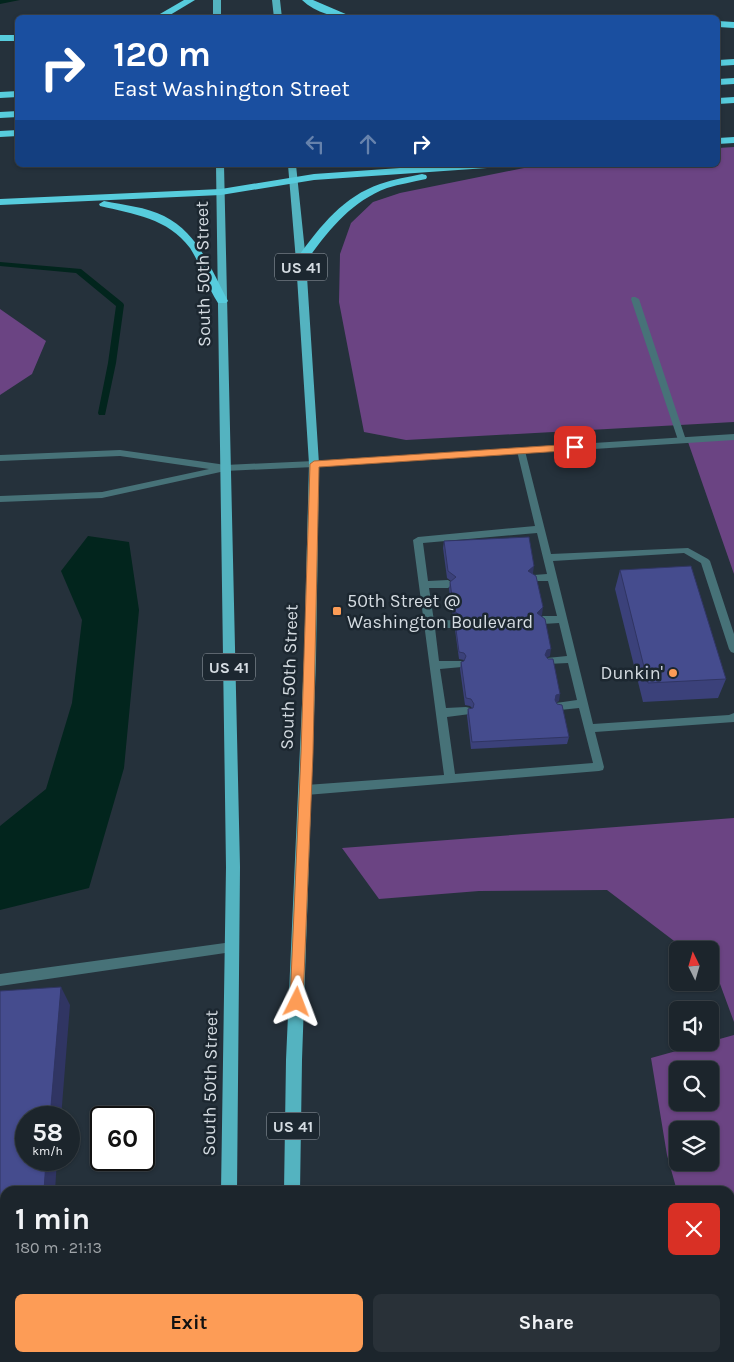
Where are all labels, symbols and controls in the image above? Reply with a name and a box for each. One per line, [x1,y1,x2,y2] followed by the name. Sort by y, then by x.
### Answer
[113,34,211,75] text: 120 m
[30,35,95,100] icon: right
[113,76,350,102] text: East Washington Street
[301,130,329,158] icon: left
[354,130,382,158] icon: ahead
[407,130,435,158] icon: right
[191,201,215,347] street label: South 50th Street
[275,253,327,280] road number: US 41
[554,426,596,468] pin
[561,433,589,461] icon: arrive
[347,590,533,633] place label: 50th Street @ Washington Boulevard
[275,604,303,750] street label: South 50th Street
[331,605,343,617] marker: 50th Street @ Washington Boulevard
[203,654,255,680] road number: US 41
[601,662,663,684] place label: Dunkin'
[667,667,679,679] marker: Dunkin'
[669,941,719,991] north arrow
[669,941,719,1171] map controls
[270,975,322,1027] position arrow
[669,1001,719,1051] button: sound
[198,1010,222,1156] street label: South 50th Street
[669,1061,719,1111] button: search
[90,1106,155,1171] speed limit sign: 60
[267,1112,319,1140] road number: US 41
[32,1118,63,1147] text: 58
[669,1121,719,1171] button: layers
[32,1144,63,1158] text: km/h
[15,1201,90,1237] text: 1 min
[668,1203,720,1255] button: close
[15,1238,102,1257] text: 180 m · 21:13
[15,1294,363,1352] button: Exit
[373,1294,720,1352] button: Share

